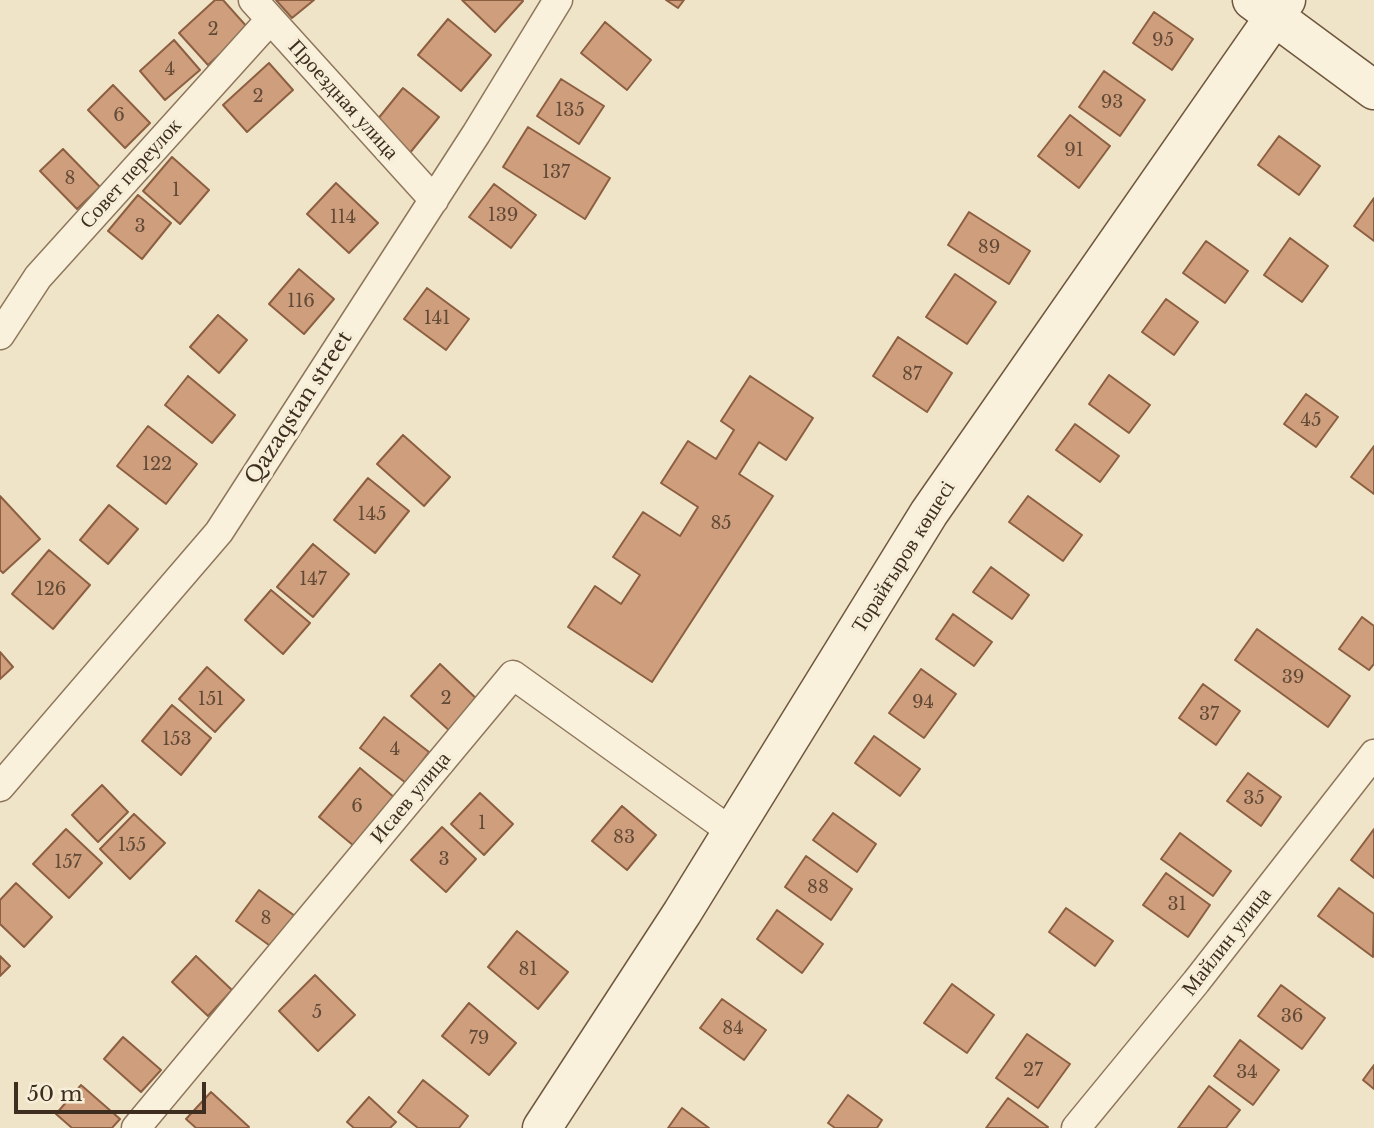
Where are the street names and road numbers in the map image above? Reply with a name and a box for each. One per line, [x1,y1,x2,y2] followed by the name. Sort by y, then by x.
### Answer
[283,35,403,165] street label: Проездная улица
[75,114,187,234] street label: Совет переулок
[240,327,358,489] street label: Qazaqstan street
[847,476,961,638] street label: Торайғыров көшесі
[366,747,456,849] street label: Исаев улица
[1177,883,1277,1001] street label: Майлин улица

